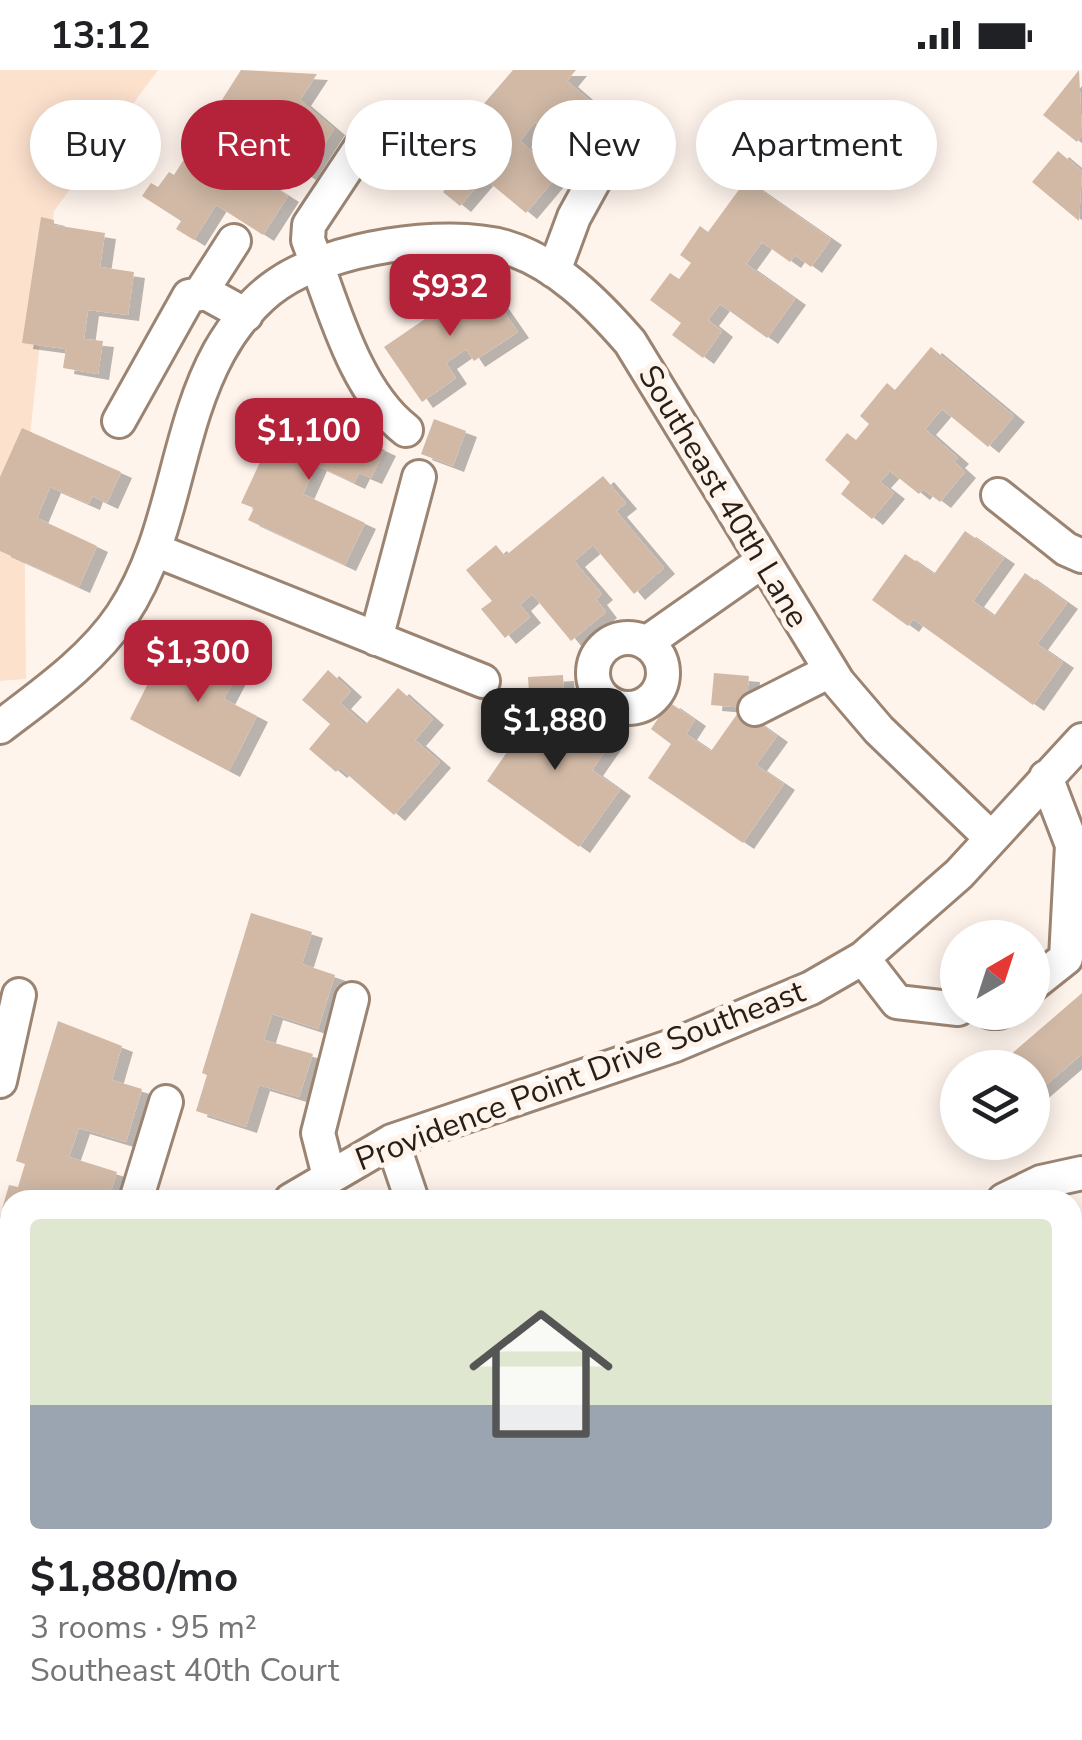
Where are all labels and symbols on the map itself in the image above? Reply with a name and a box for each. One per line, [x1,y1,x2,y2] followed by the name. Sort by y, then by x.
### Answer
[391,254,509,339] pin: $932
[628,357,819,635] street label: Southeast 40th Lane
[228,398,390,483] pin: $1,100
[117,620,279,705] pin: $1,300
[474,688,636,773] pin: $1,880
[940,920,1050,1030] north arrow
[349,969,812,1181] street label: Providence Point Drive Southeast

